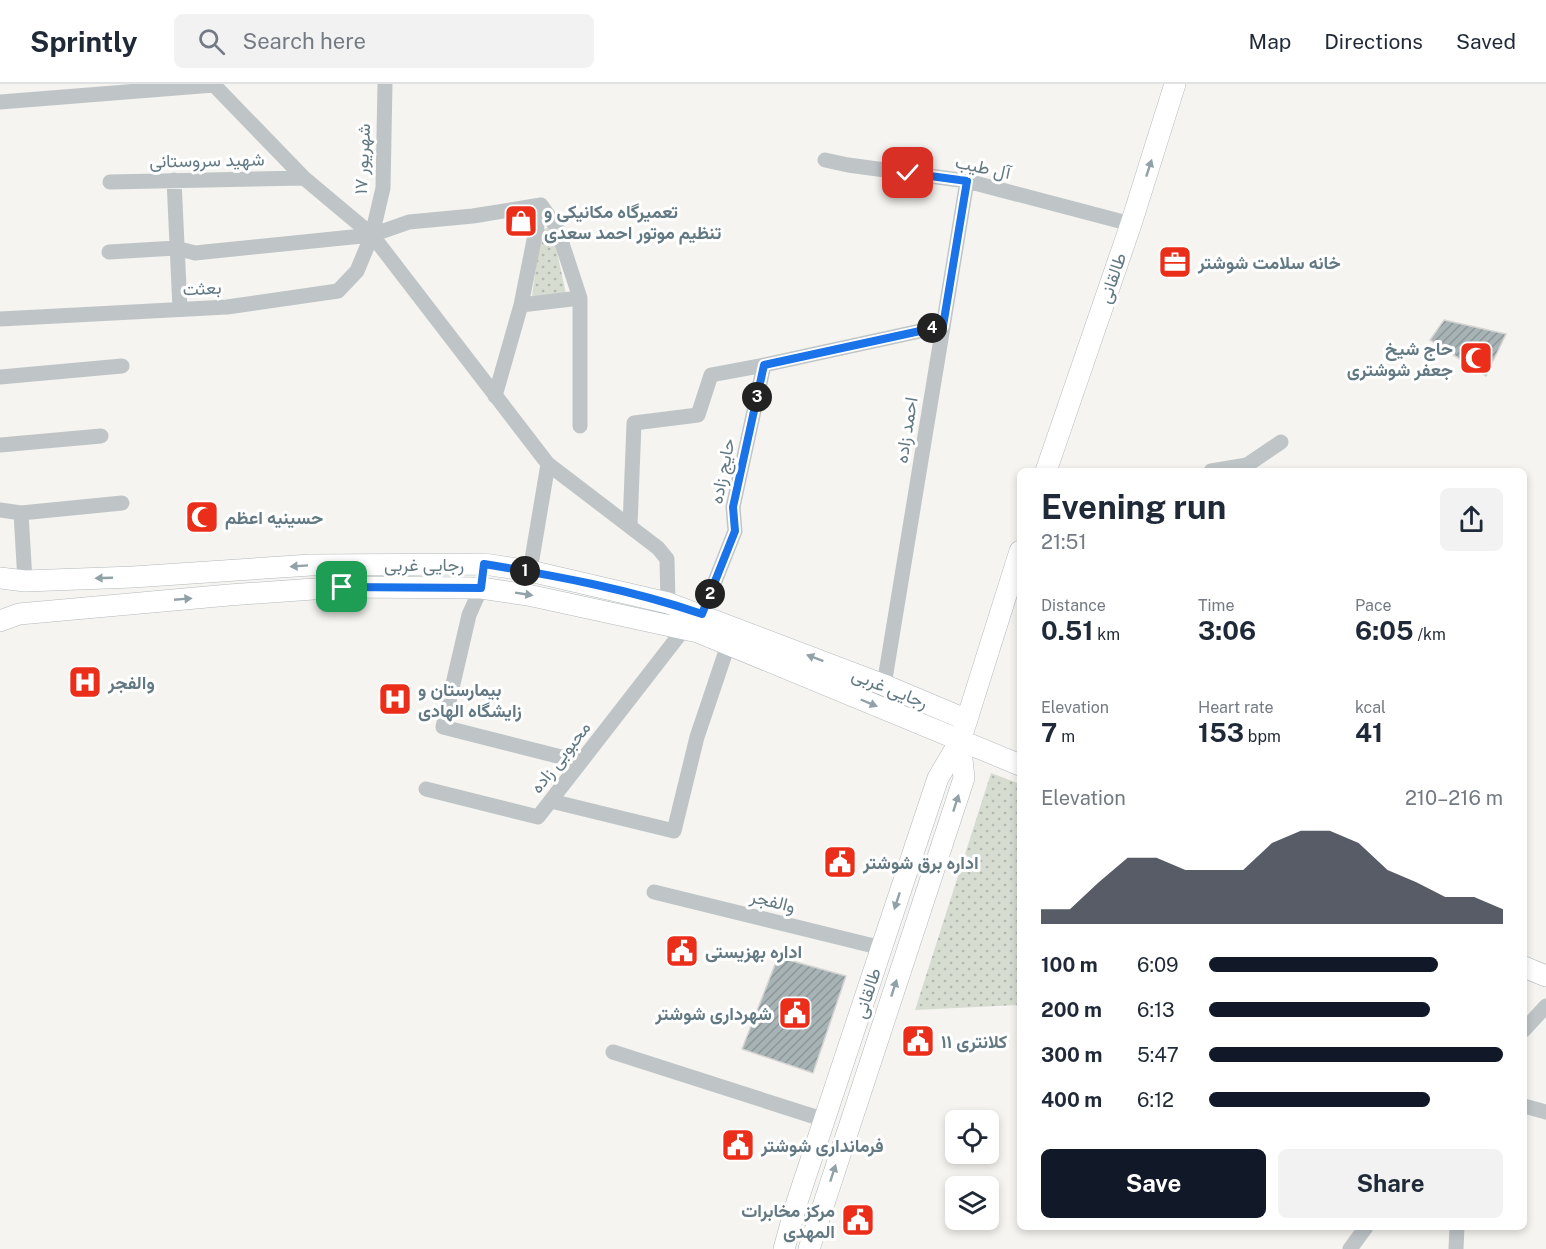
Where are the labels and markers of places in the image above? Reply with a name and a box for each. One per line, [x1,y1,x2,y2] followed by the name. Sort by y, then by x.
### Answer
[882,147,933,198] pin
[544,201,721,245] place label: تعمیرگاه مکانیکی و تنظیم موتور احمد سعدی
[503,203,539,239] shop icon: تعمیرگاه مکانیکی و تنظیم موتور احمد سعدی
[1157,244,1193,280] office icon: خانه سلامت شوشتر
[1197,252,1341,274] place label: خانه سلامت شوشتر
[917,313,947,343] pin: 4
[1347,338,1453,381] place label: حاج شیخ جعفر شوشتری
[1458,340,1494,376] mosque icon: حاج شیخ جعفر شوشتری
[742,382,772,412] pin: 3
[184,499,220,535] mosque icon: حسینیه اعظم
[225,507,323,530] place label: حسینیه اعظم
[510,556,540,586] pin: 1
[316,561,367,612] pin
[695,579,725,609] pin: 2
[67,664,103,700] hospital icon: والفجر
[107,672,155,694] place label: والفجر
[418,679,522,722] place label: بیمارستان و زایشگاه الهادی
[377,681,413,717] hospital icon: بیمارستان و زایشگاه الهادی
[822,844,858,880] public building icon: اداره برق شوشتر
[862,852,979,874] place label: اداره برق شوشتر
[664,933,700,969] public building icon: اداره بهزیستی
[705,941,802,963] place label: اداره بهزیستی
[777,995,813,1031] public building icon: شهرداری شوشتر
[654,1003,772,1025] place label: شهرداری شوشتر
[900,1023,936,1059] public building icon: کلانتری ۱۱
[941,1031,1007,1053] place label: کلانتری ۱۱
[720,1127,756,1163] public building icon: فرمانداری شوشتر
[760,1135,884,1157] place label: فرمانداری شوشتر
[741,1200,835,1243] place label: مرکز مخابرات المهدی
[840,1202,876,1238] public building icon: مرکز مخابرات المهدی

